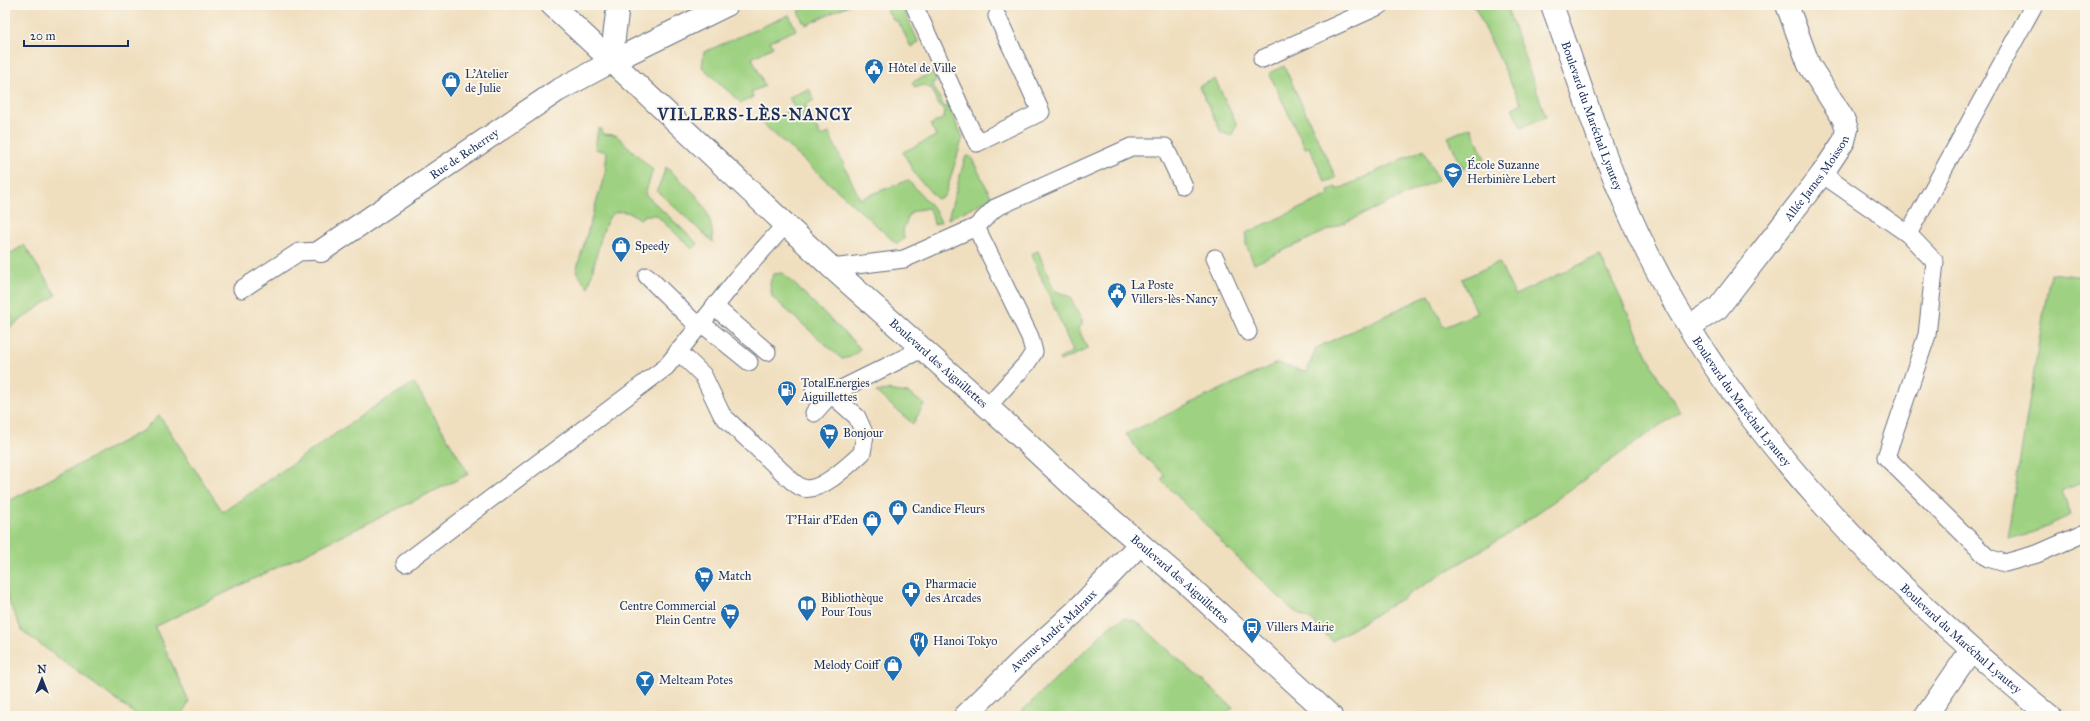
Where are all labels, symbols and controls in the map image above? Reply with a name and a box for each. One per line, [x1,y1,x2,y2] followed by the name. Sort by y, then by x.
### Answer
[24,22,128,48] scale bar
[30,29,56,43] text: 20 m
[1558,39,1626,193] street label: Boulevard du Maréchal Lyautey
[863,57,885,85] public building icon: Hôtel de Ville
[888,61,956,75] place label: Hôtel de Ville
[465,67,509,96] place label: L'Atelier de Julie
[440,70,462,98] shop icon: L'Atelier de Julie
[657,103,852,124] district label: VILLERS-LÈS-NANCY
[427,125,502,182] street label: Rue de Reherrey
[1781,134,1852,224] street label: Allée James Moisson
[1467,156,1557,186] place label: École Suzanne Herbinière Lebert
[1442,161,1464,189] school or university icon: École Suzanne Herbinière Lebert
[610,235,632,263] shop icon: Speedy
[635,239,670,253] place label: Speedy
[1130,278,1218,306] place label: La Poste Villers-lès-Nancy
[1106,281,1128,309] public building icon: La Poste Villers-lès-Nancy
[887,316,990,411] street label: Boulevard des Aiguillettes
[1689,334,1794,469] street label: Boulevard du Maréchal Lyautey
[800,376,870,405] place label: TotalEnergies Aiguillettes
[776,379,798,407] fuel station icon: TotalEnergies Aiguillettes
[818,422,840,450] supermarket icon: Bonjour
[843,426,884,440] place label: Bonjour
[887,498,909,526] shop icon: Candice Fleurs
[912,502,985,516] place label: Candice Fleurs
[861,509,883,537] shop icon: T'Hair d'Eden
[786,513,859,527] place label: T'Hair d'Eden
[1128,532,1232,626] street label: Boulevard des Aiguillettes
[693,565,715,593] supermarket icon: Match
[718,569,752,583] place label: Match
[925,577,981,605] place label: Pharmacie des Arcades
[900,580,922,608] pharmacy icon: Pharmacie des Arcades
[1897,581,2025,697] street label: Boulevard du Maréchal Lyautey
[1007,586,1100,675] street label: Avenue André Malraux
[821,591,884,619] place label: Bibliothèque Pour Tous
[796,594,818,622] library icon: Bibliothèque Pour Tous
[620,599,717,627] place label: Centre Commercial Plein Centre
[719,602,741,630] supermarket icon: Centre Commercial Plein Centre
[1241,616,1263,644] bus stop icon: Villers Mairie
[1265,620,1334,634] place label: Villers Mairie
[908,630,930,658] restaurant icon: Hanoi Tokyo
[933,634,998,648] place label: Hanoi Tokyo
[882,654,904,682] shop icon: Melody Coiff
[813,658,881,672] place label: Melody Coiff
[22,659,62,699] north arrow
[37,663,47,676] text: N
[634,669,656,697] bar icon: Melteam Potes
[659,673,733,687] place label: Melteam Potes

